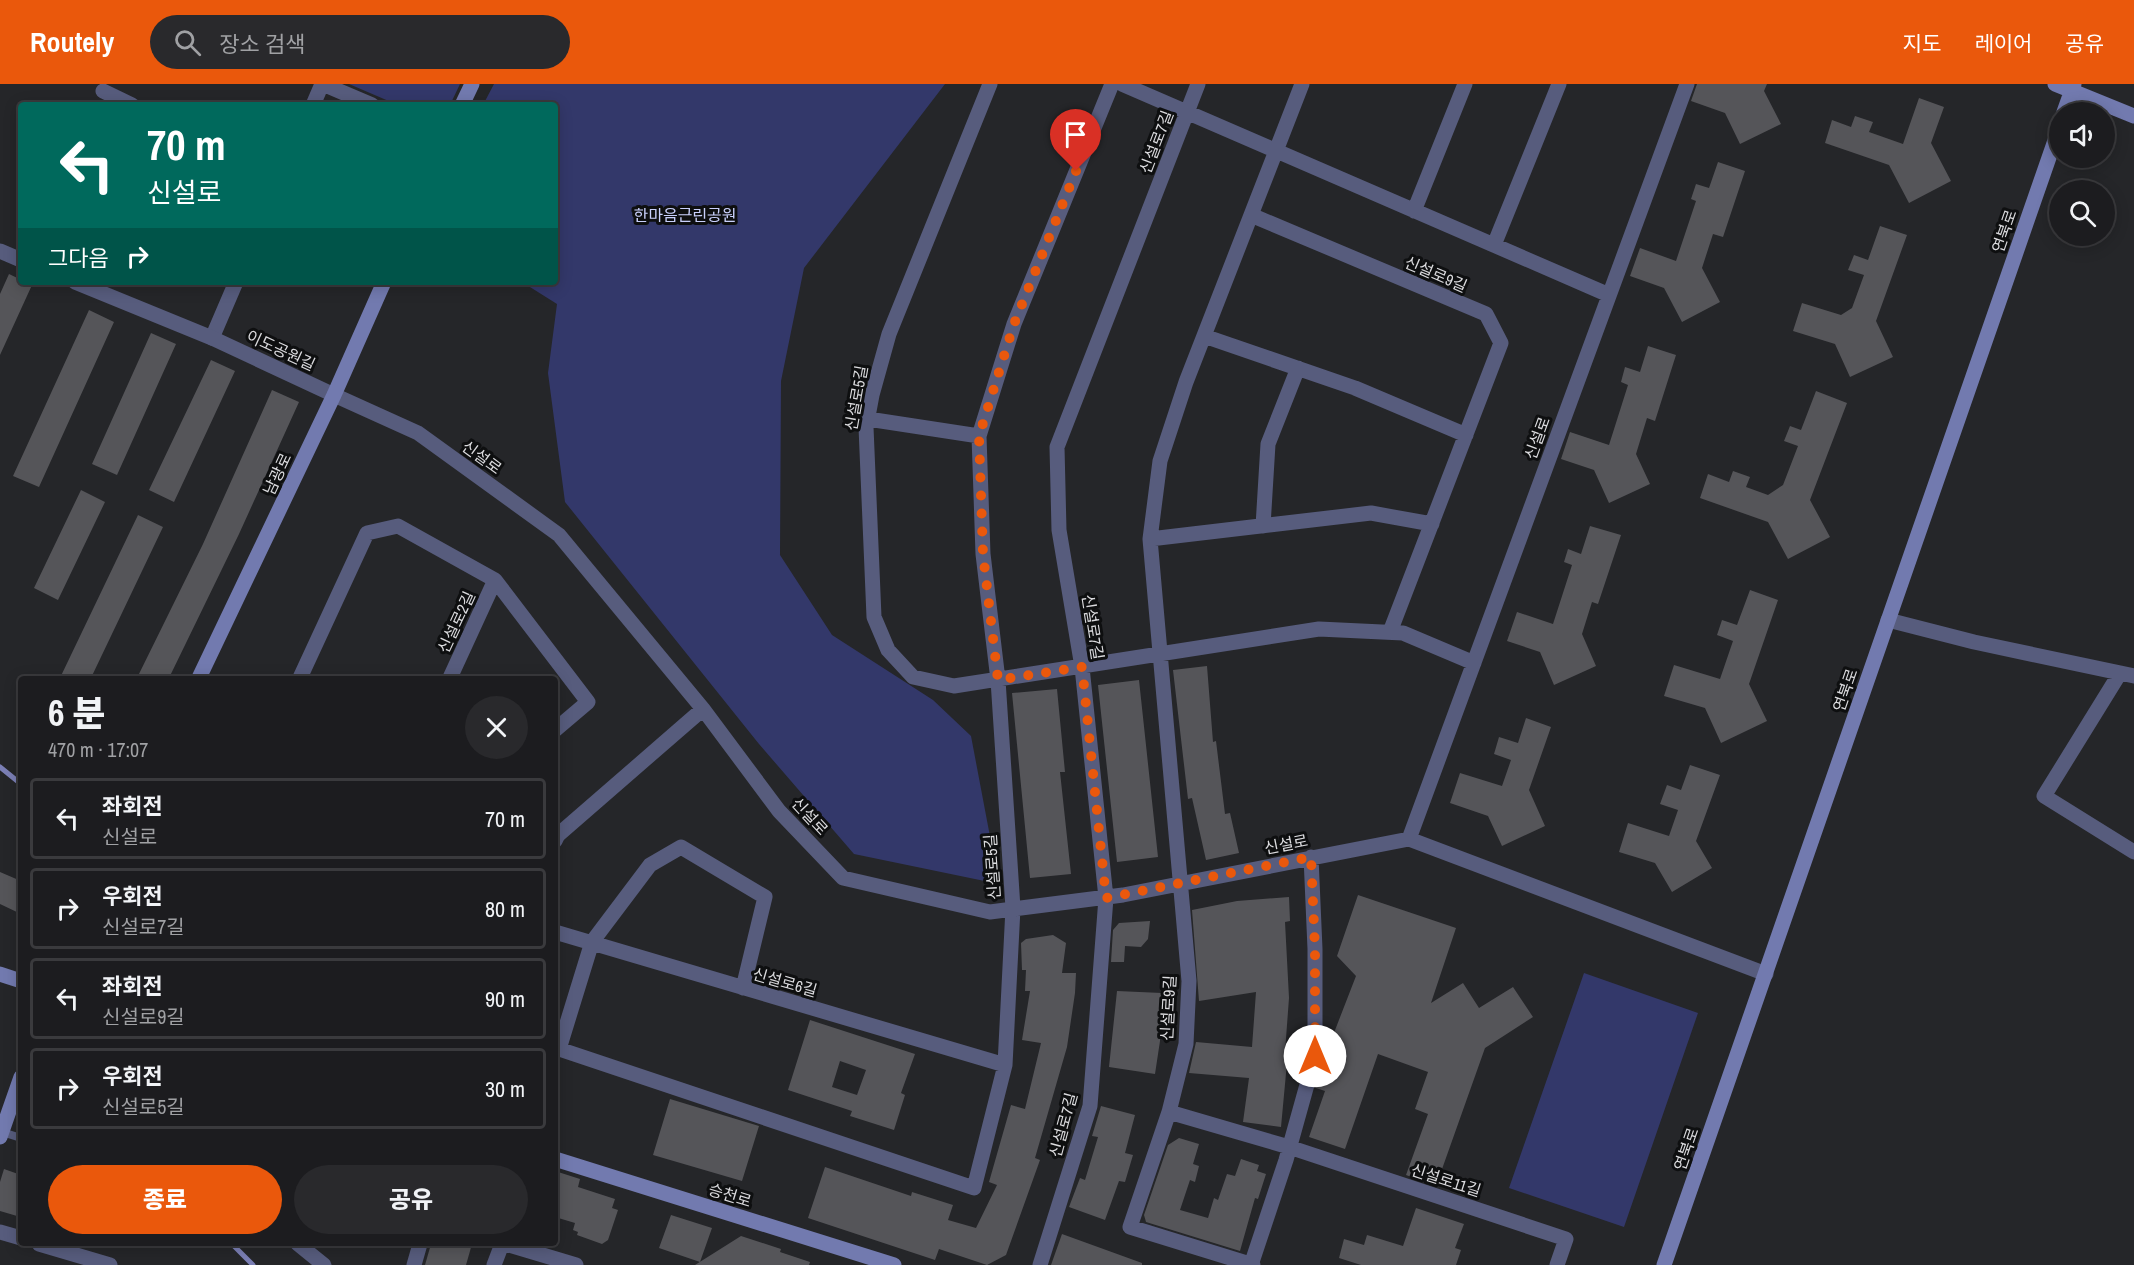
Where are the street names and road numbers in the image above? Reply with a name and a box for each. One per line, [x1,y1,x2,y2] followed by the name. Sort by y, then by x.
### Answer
[1134,107,1178,177] street label: 신설로7길
[1986,206,2022,255] street label: 연북로
[1401,251,1471,297] street label: 신설로9길
[243,324,319,376] street label: 이도공원길
[839,363,873,433] street label: 신설로5길
[1519,413,1555,463] street label: 신설로
[458,435,507,479] street label: 신설로
[258,449,296,499] street label: 남광로
[432,587,480,657] street label: 신설로2길
[1077,593,1109,661] street label: 신설로7길
[1827,665,1863,714] street label: 연북로
[787,792,833,840] street label: 신설로
[1262,829,1310,859] street label: 신설로
[979,833,1005,901] street label: 신설로5길
[750,962,820,1002] street label: 신설로6길
[1155,974,1181,1042] street label: 신설로9길
[1044,1090,1082,1160] street label: 신설로7길
[1668,1124,1704,1173] street label: 연북로
[1408,1158,1484,1202] street label: 신설로11길
[706,1178,755,1212] street label: 승천로

